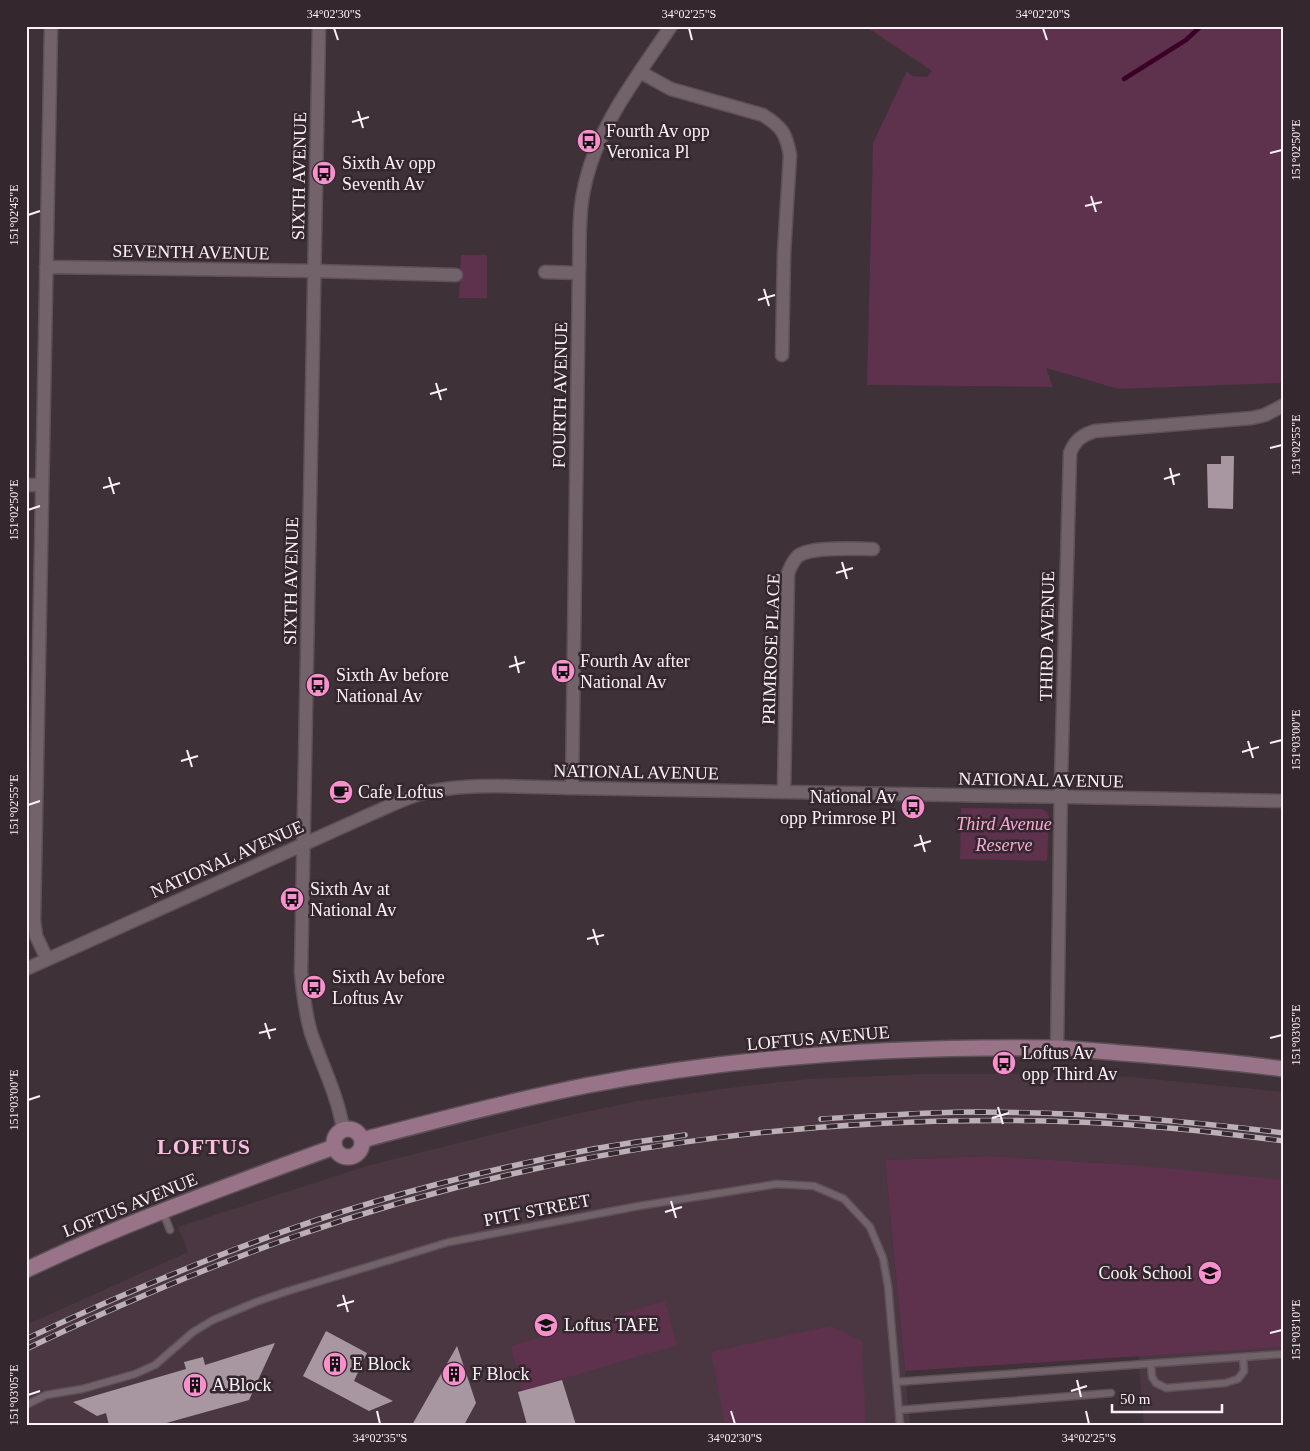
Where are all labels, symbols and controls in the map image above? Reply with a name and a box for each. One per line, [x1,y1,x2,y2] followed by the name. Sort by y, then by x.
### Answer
[307,7,361,21] text: 34°02'30"S
[662,7,716,21] text: 34°02'25"S
[1016,7,1070,21] text: 34°02'20"S
[288,112,310,240] street label: SIXTH AVENUE
[1289,119,1303,181] text: 151°02'50"E
[606,121,710,162] place label: Fourth Av opp Veronica Pl
[576,128,602,154] bus stop icon: Fourth Av opp Veronica Pl
[342,153,436,194] place label: Sixth Av opp Seventh Av
[311,160,337,186] bus stop icon: Sixth Av opp Seventh Av
[7,184,21,246] text: 151°02'45"E
[112,241,270,263] street label: SEVENTH AVENUE
[549,322,571,468] street label: FOURTH AVENUE
[1289,414,1303,476] text: 151°02'55"E
[7,479,21,541] text: 151°02'50"E
[280,517,302,645] street label: SIXTH AVENUE
[1036,571,1058,701] street label: THIRD AVENUE
[758,573,784,725] street label: PRIMROSE PLACE
[580,651,690,692] place label: Fourth Av after National Av
[550,658,576,684] bus stop icon: Fourth Av after National Av
[336,665,449,706] place label: Sixth Av before National Av
[305,672,331,698] bus stop icon: Sixth Av before National Av
[1289,709,1303,771] text: 151°03'00"E
[553,761,719,783] street label: NATIONAL AVENUE
[958,769,1124,791] street label: NATIONAL AVENUE
[7,774,21,836] text: 151°02'55"E
[328,779,354,805] cafe icon: Cafe Loftus
[358,782,443,802] place label: Cafe Loftus
[780,787,896,828] place label: National Av opp Primrose Pl
[900,794,926,820] bus stop icon: National Av opp Primrose Pl
[956,814,1052,855] park label: Third Avenue Reserve
[147,816,307,902] street label: NATIONAL AVENUE
[310,879,396,920] place label: Sixth Av at National Av
[279,886,305,912] bus stop icon: Sixth Av at National Av
[332,967,445,1008] place label: Sixth Av before Loftus Av
[301,974,327,1000] bus stop icon: Sixth Av before Loftus Av
[1289,1004,1303,1066] text: 151°03'05"E
[746,1022,890,1054] street label: LOFTUS AVENUE
[1022,1043,1117,1084] place label: Loftus Av opp Third Av
[991,1050,1017,1076] bus stop icon: Loftus Av opp Third Av
[7,1069,21,1131] text: 151°03'00"E
[157,1134,251,1159] district label: LOFTUS
[60,1169,200,1241] street label: LOFTUS AVENUE
[482,1190,592,1230] street label: PITT STREET
[1197,1260,1223,1286] school or university icon: Cook School
[1098,1263,1192,1283] place label: Cook School
[1289,1299,1303,1361] text: 151°03'10"E
[533,1312,559,1338] school or university icon: Loftus TAFE
[564,1315,659,1335] place label: Loftus TAFE
[322,1351,348,1377] building icon: E Block
[352,1354,411,1374] place label: E Block
[441,1361,467,1387] building icon: F Block
[7,1364,21,1426] text: 151°03'05"E
[472,1364,530,1384] place label: F Block
[182,1372,208,1398] building icon: A Block
[212,1375,272,1395] place label: A Block
[1112,1381,1222,1413] scale bar
[1120,1391,1151,1407] text: 50 m
[353,1431,407,1445] text: 34°02'35"S
[708,1431,762,1445] text: 34°02'30"S
[1062,1431,1116,1445] text: 34°02'25"S

